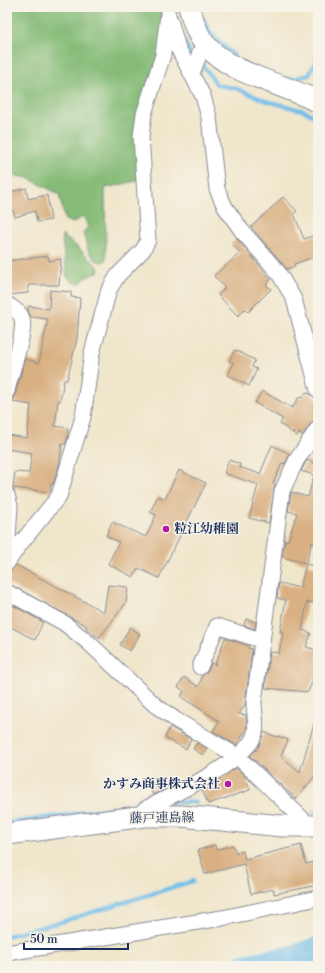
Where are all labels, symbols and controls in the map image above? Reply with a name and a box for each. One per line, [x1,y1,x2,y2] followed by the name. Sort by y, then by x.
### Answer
[174,521,239,537] place label: 粒江幼稚園
[161,524,171,534] marker: 粒江幼稚園
[103,776,220,792] place label: かすみ商事株式会社
[223,779,233,789] marker: かすみ商事株式会社
[129,809,195,827] street label: 藤戸連島線
[24,925,128,951] scale bar
[30,932,58,947] text: 50 m

